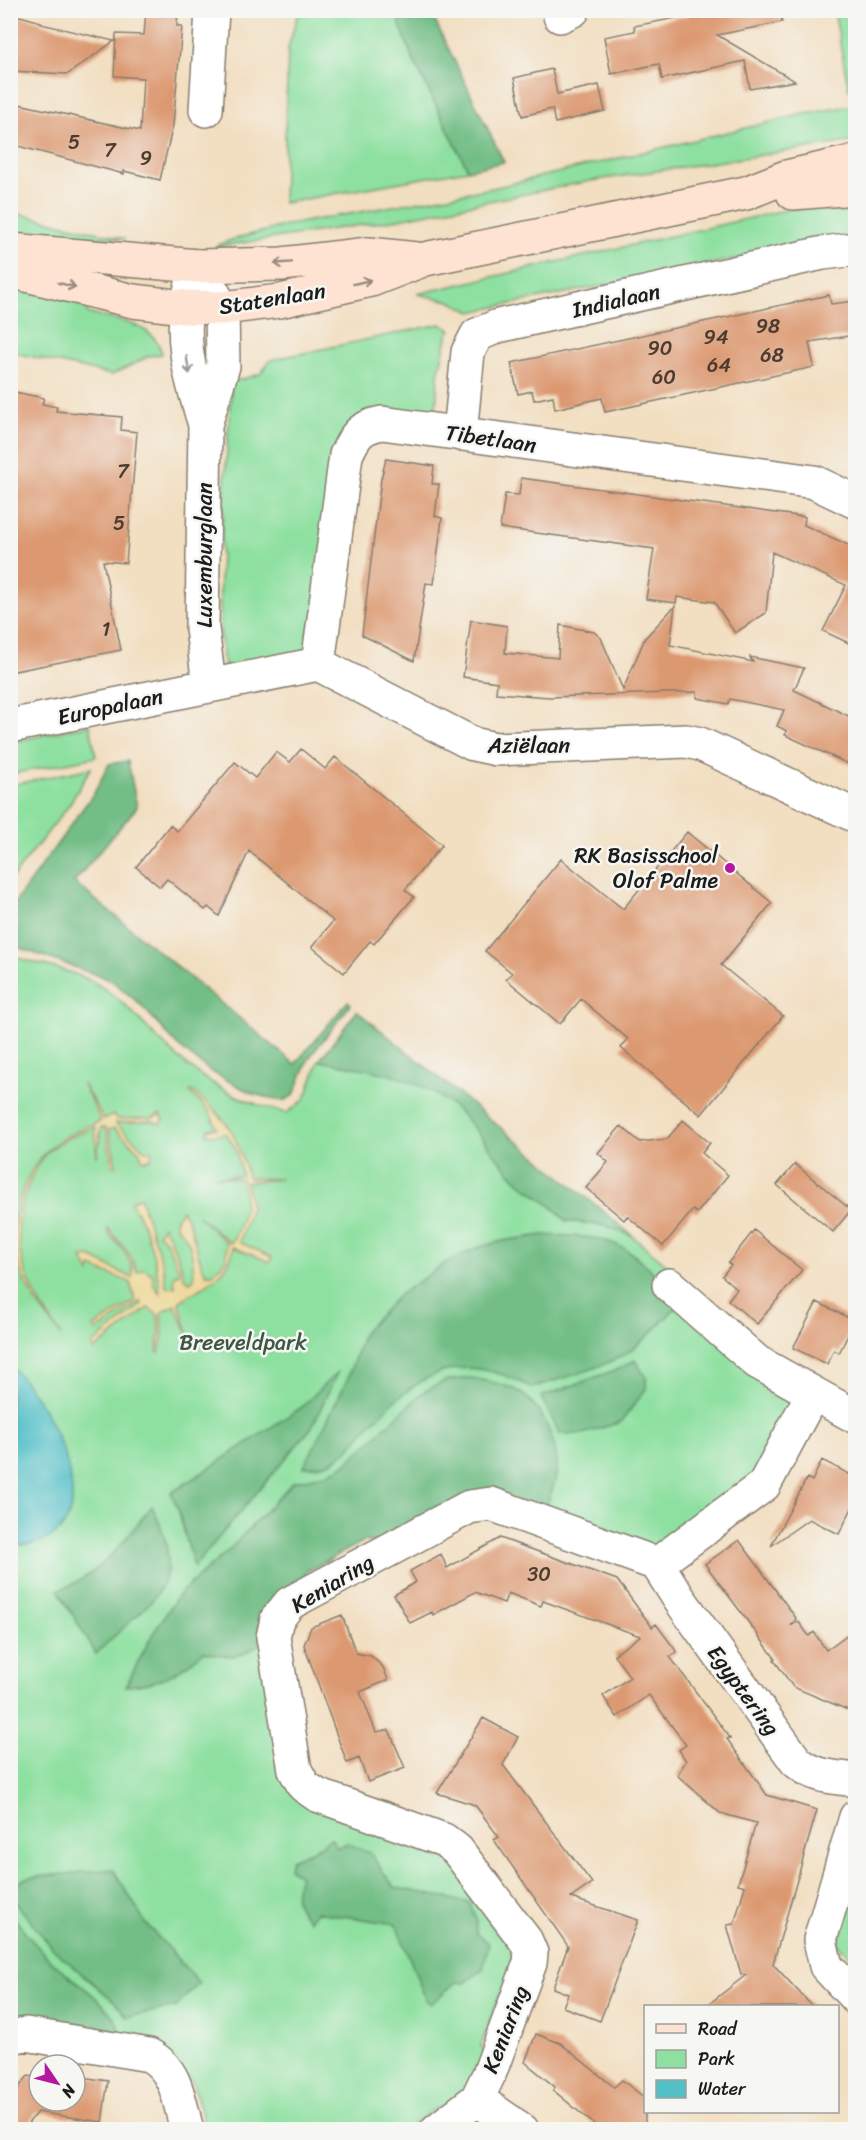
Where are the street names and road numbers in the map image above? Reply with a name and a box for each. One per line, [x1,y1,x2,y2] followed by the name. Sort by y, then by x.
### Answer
[216,271,328,326] street label: Statenlaan
[567,271,664,330] street label: Indialaan
[443,413,539,464] street label: Tibetlaan
[185,482,224,628] street label: Luxemburglaan
[54,676,167,737] street label: Europalaan
[487,726,570,765] street label: Aziëlaan
[283,1543,382,1624] street label: Keniaring
[697,1636,790,1744] street label: Egyptering
[471,1979,540,2079] street label: Keniaring

